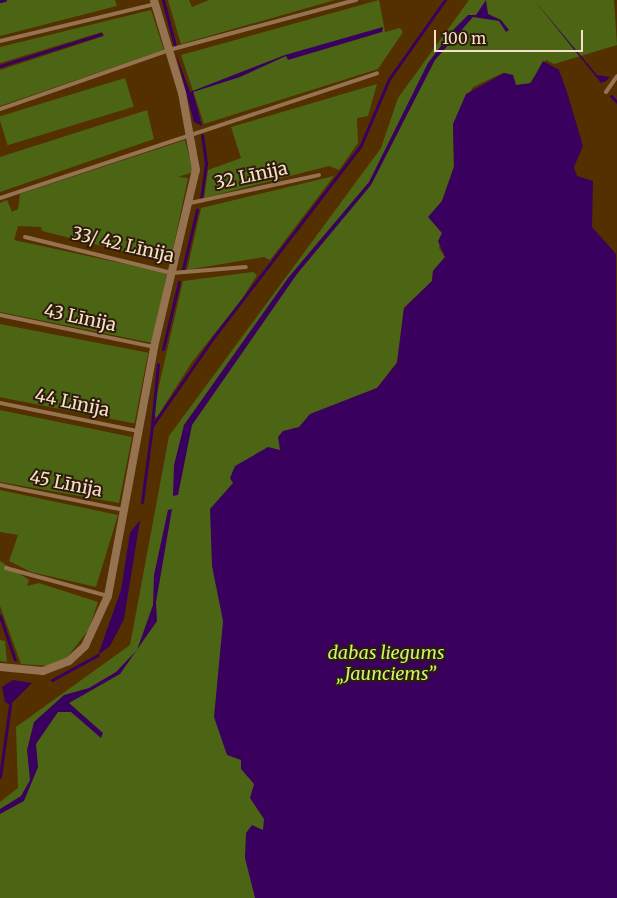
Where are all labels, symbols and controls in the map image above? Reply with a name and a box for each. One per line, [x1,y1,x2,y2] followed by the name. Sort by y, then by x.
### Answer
[437,20,586,52] scale bar
[442,29,486,48] text: 100 m
[213,158,289,194] street label: 32 Līnija
[70,223,176,267] street label: 33/ 42 Līnija
[42,300,118,336] street label: 43 Līnija
[33,385,111,421] street label: 44 Līnija
[28,466,104,502] street label: 45 Līnija
[327,643,445,686] park label: dabas liegums „Jaunciems”

